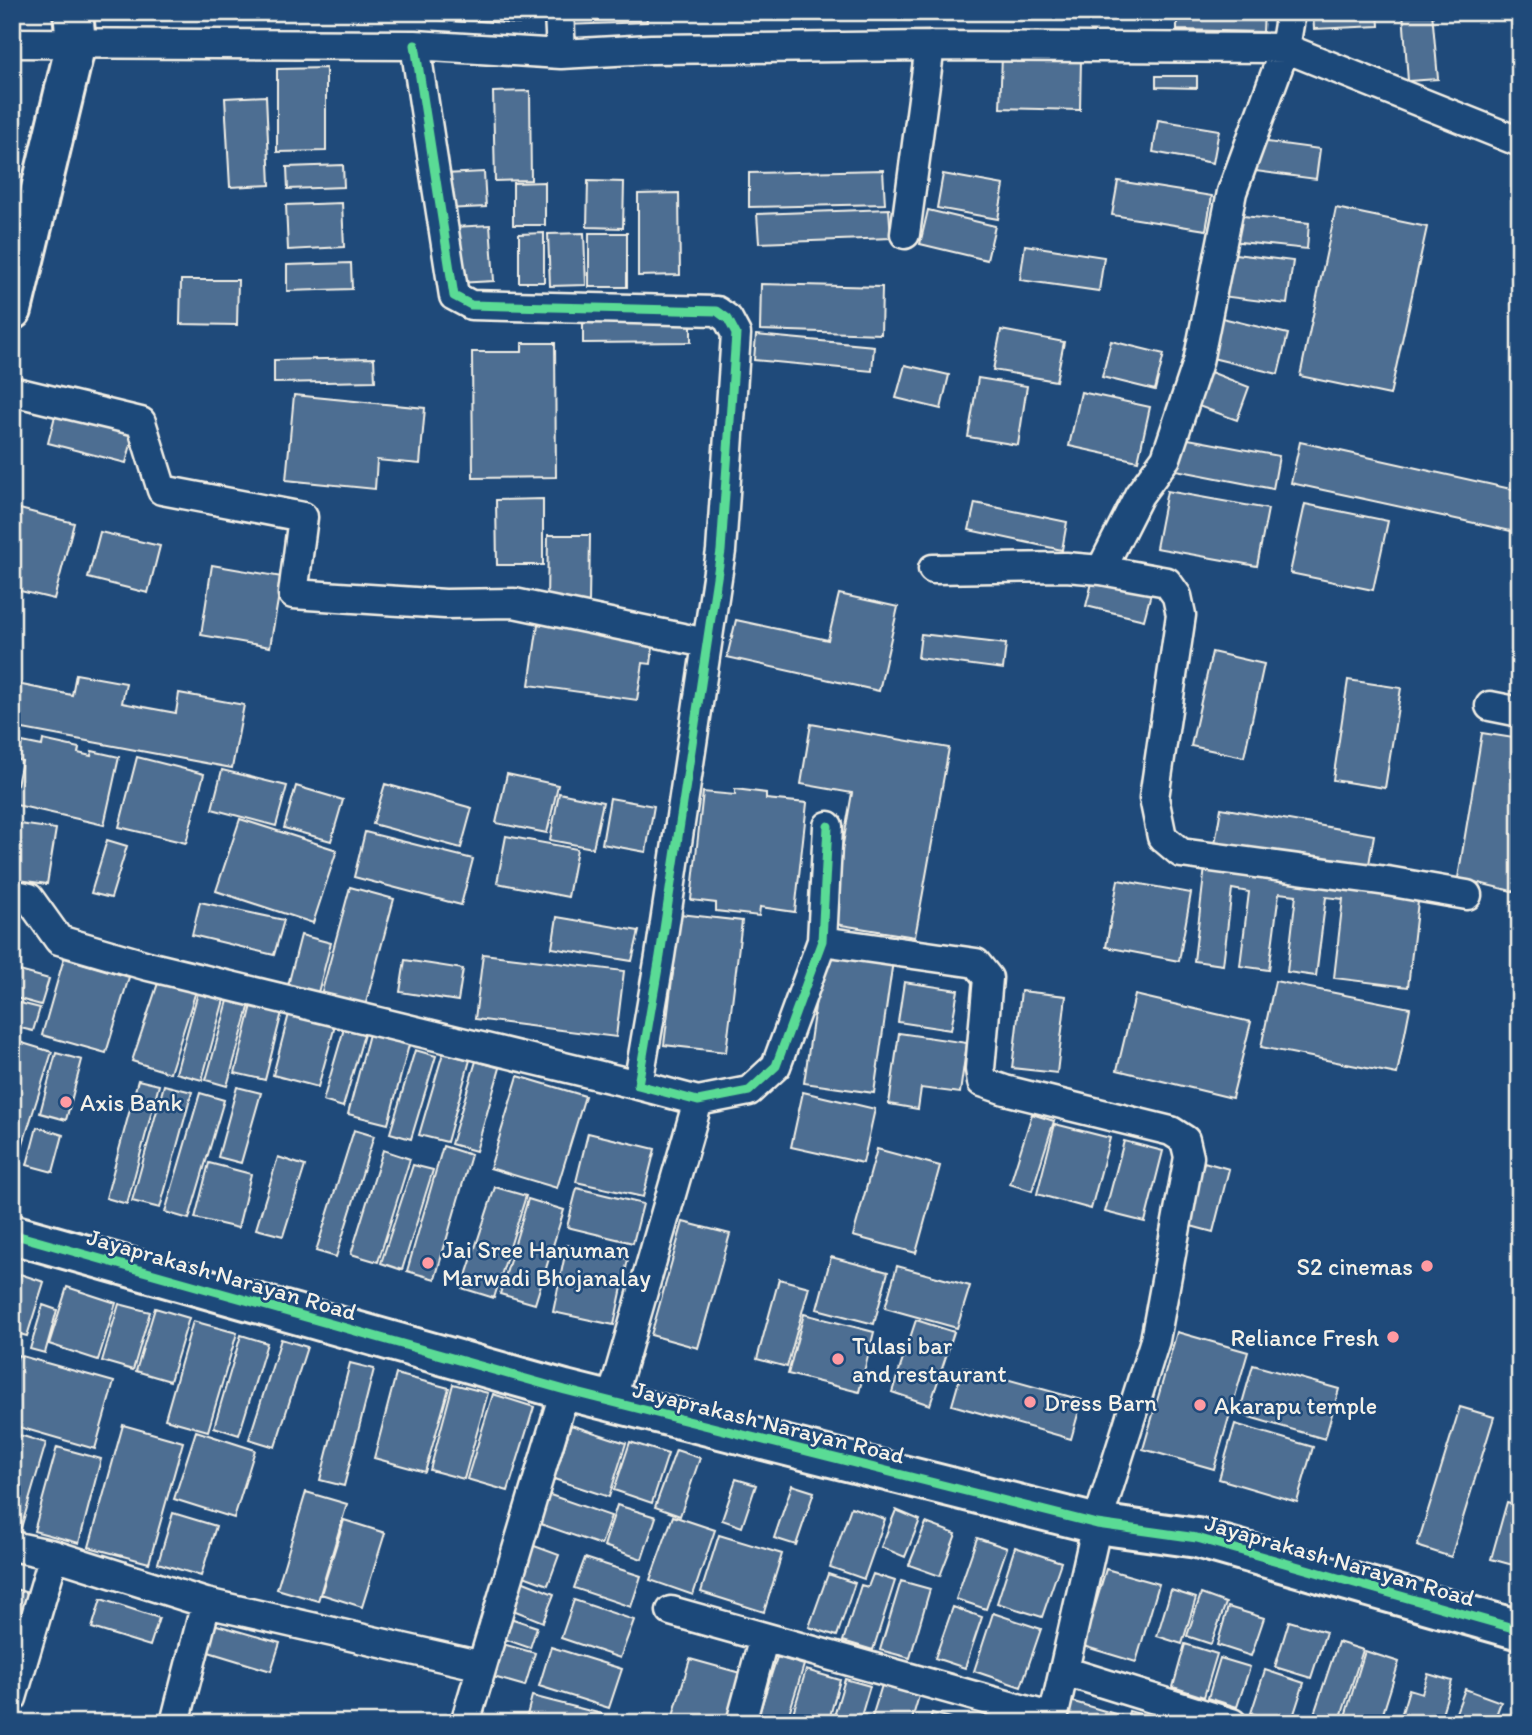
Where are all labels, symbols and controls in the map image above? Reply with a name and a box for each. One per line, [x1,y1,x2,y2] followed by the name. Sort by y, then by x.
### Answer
[80,1088,183,1117] place label: Axis Bank
[58,1094,74,1110] marker: Axis Bank
[84,1222,360,1326] street label: Jayaprakash Narayan Road
[442,1235,651,1292] place label: Jai Sree Hanuman Marwadi Bhojanalay
[1297,1252,1413,1281] place label: S2 cinemas
[420,1255,436,1271] marker: Jai Sree Hanuman Marwadi Bhojanalay
[1419,1258,1435,1274] marker: S2 cinemas
[1230,1323,1379,1352] place label: Reliance Fresh
[1385,1329,1401,1345] marker: Reliance Fresh
[852,1331,1007,1388] place label: Tulasi bar and restaurant
[830,1351,846,1367] marker: Tulasi bar and restaurant
[630,1374,908,1470] street label: Jayaprakash Narayan Road
[1044,1388,1157,1417] place label: Dress Barn
[1214,1391,1377,1420] place label: Akarapu temple
[1022,1394,1038,1410] marker: Dress Barn
[1192,1397,1208,1413] marker: Akarapu temple
[1202,1508,1478,1612] street label: Jayaprakash Narayan Road

